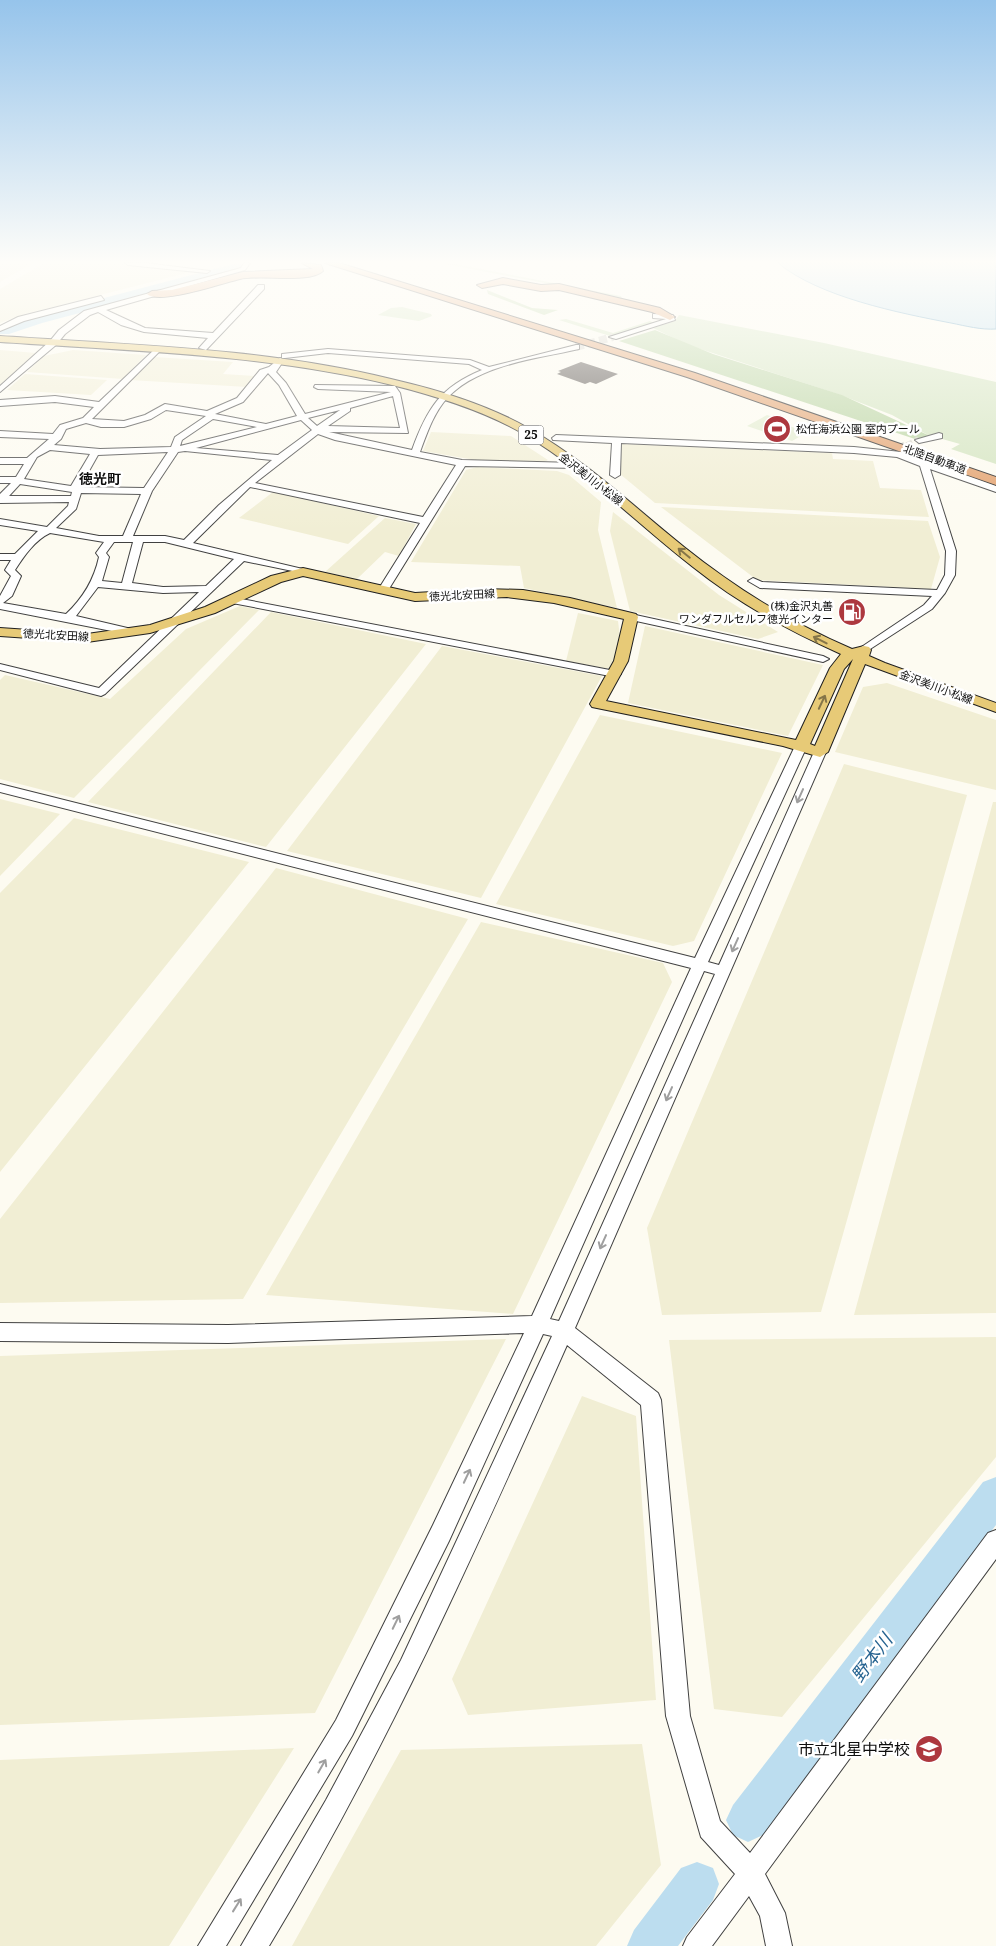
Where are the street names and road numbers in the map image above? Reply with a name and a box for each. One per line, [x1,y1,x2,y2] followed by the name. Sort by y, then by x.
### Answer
[518,426,544,444] road number: 25
[902,440,969,477] street label: 北陸自動車道
[556,449,626,508] street label: 金沢美川小松線
[429,585,495,604] street label: 徳光北安田線
[23,625,89,644] street label: 徳光北安田線
[897,666,975,707] street label: 金沢美川小松線

